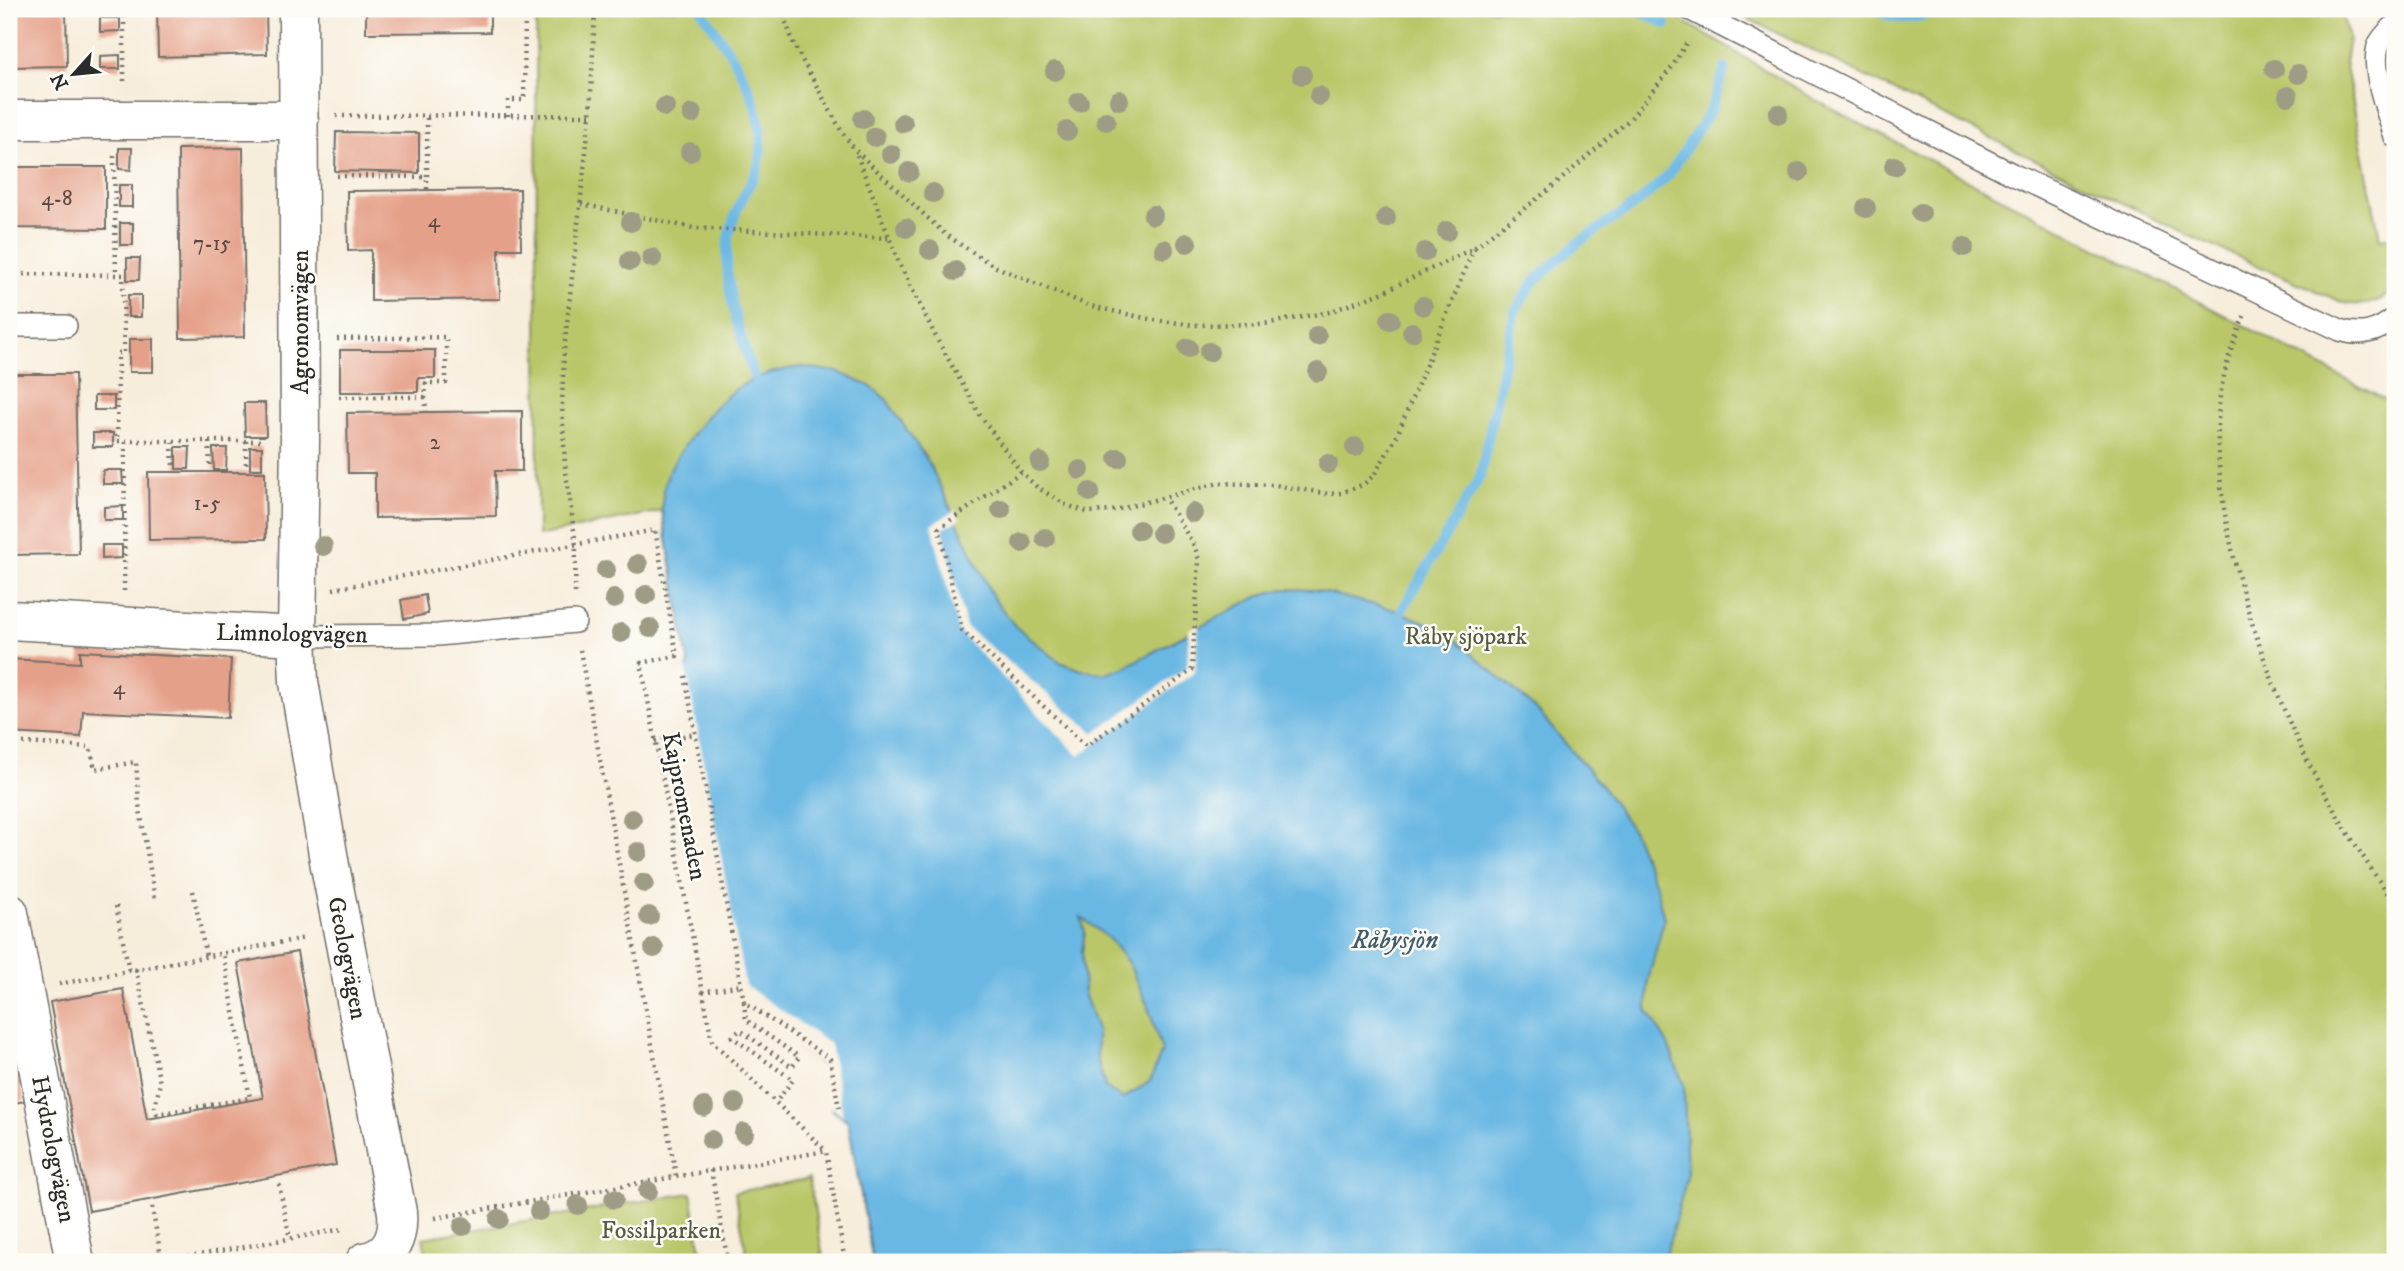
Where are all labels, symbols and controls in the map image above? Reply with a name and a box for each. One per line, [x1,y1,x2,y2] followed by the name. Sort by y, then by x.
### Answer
[38,38,108,108] north arrow
[46,69,74,93] text: N
[41,186,73,212] house number: 4-8
[428,208,441,234] house number: 4
[193,231,231,257] house number: 7-15
[286,249,316,394] street label: Agronomvägen
[430,430,441,456] house number: 2
[194,491,220,517] house number: 1-5
[216,618,368,650] street label: Limnologvägen
[1405,622,1527,652] park label: Råby sjöpark
[113,675,126,701] house number: 4
[655,729,713,883] street label: Kajpromenaden
[320,894,374,1023] street label: Geologvägen
[1351,924,1438,957] water label: Råbysjön
[24,1073,82,1226] street label: Hydrologvägen
[601,1216,722,1246] park label: Fossilparken

